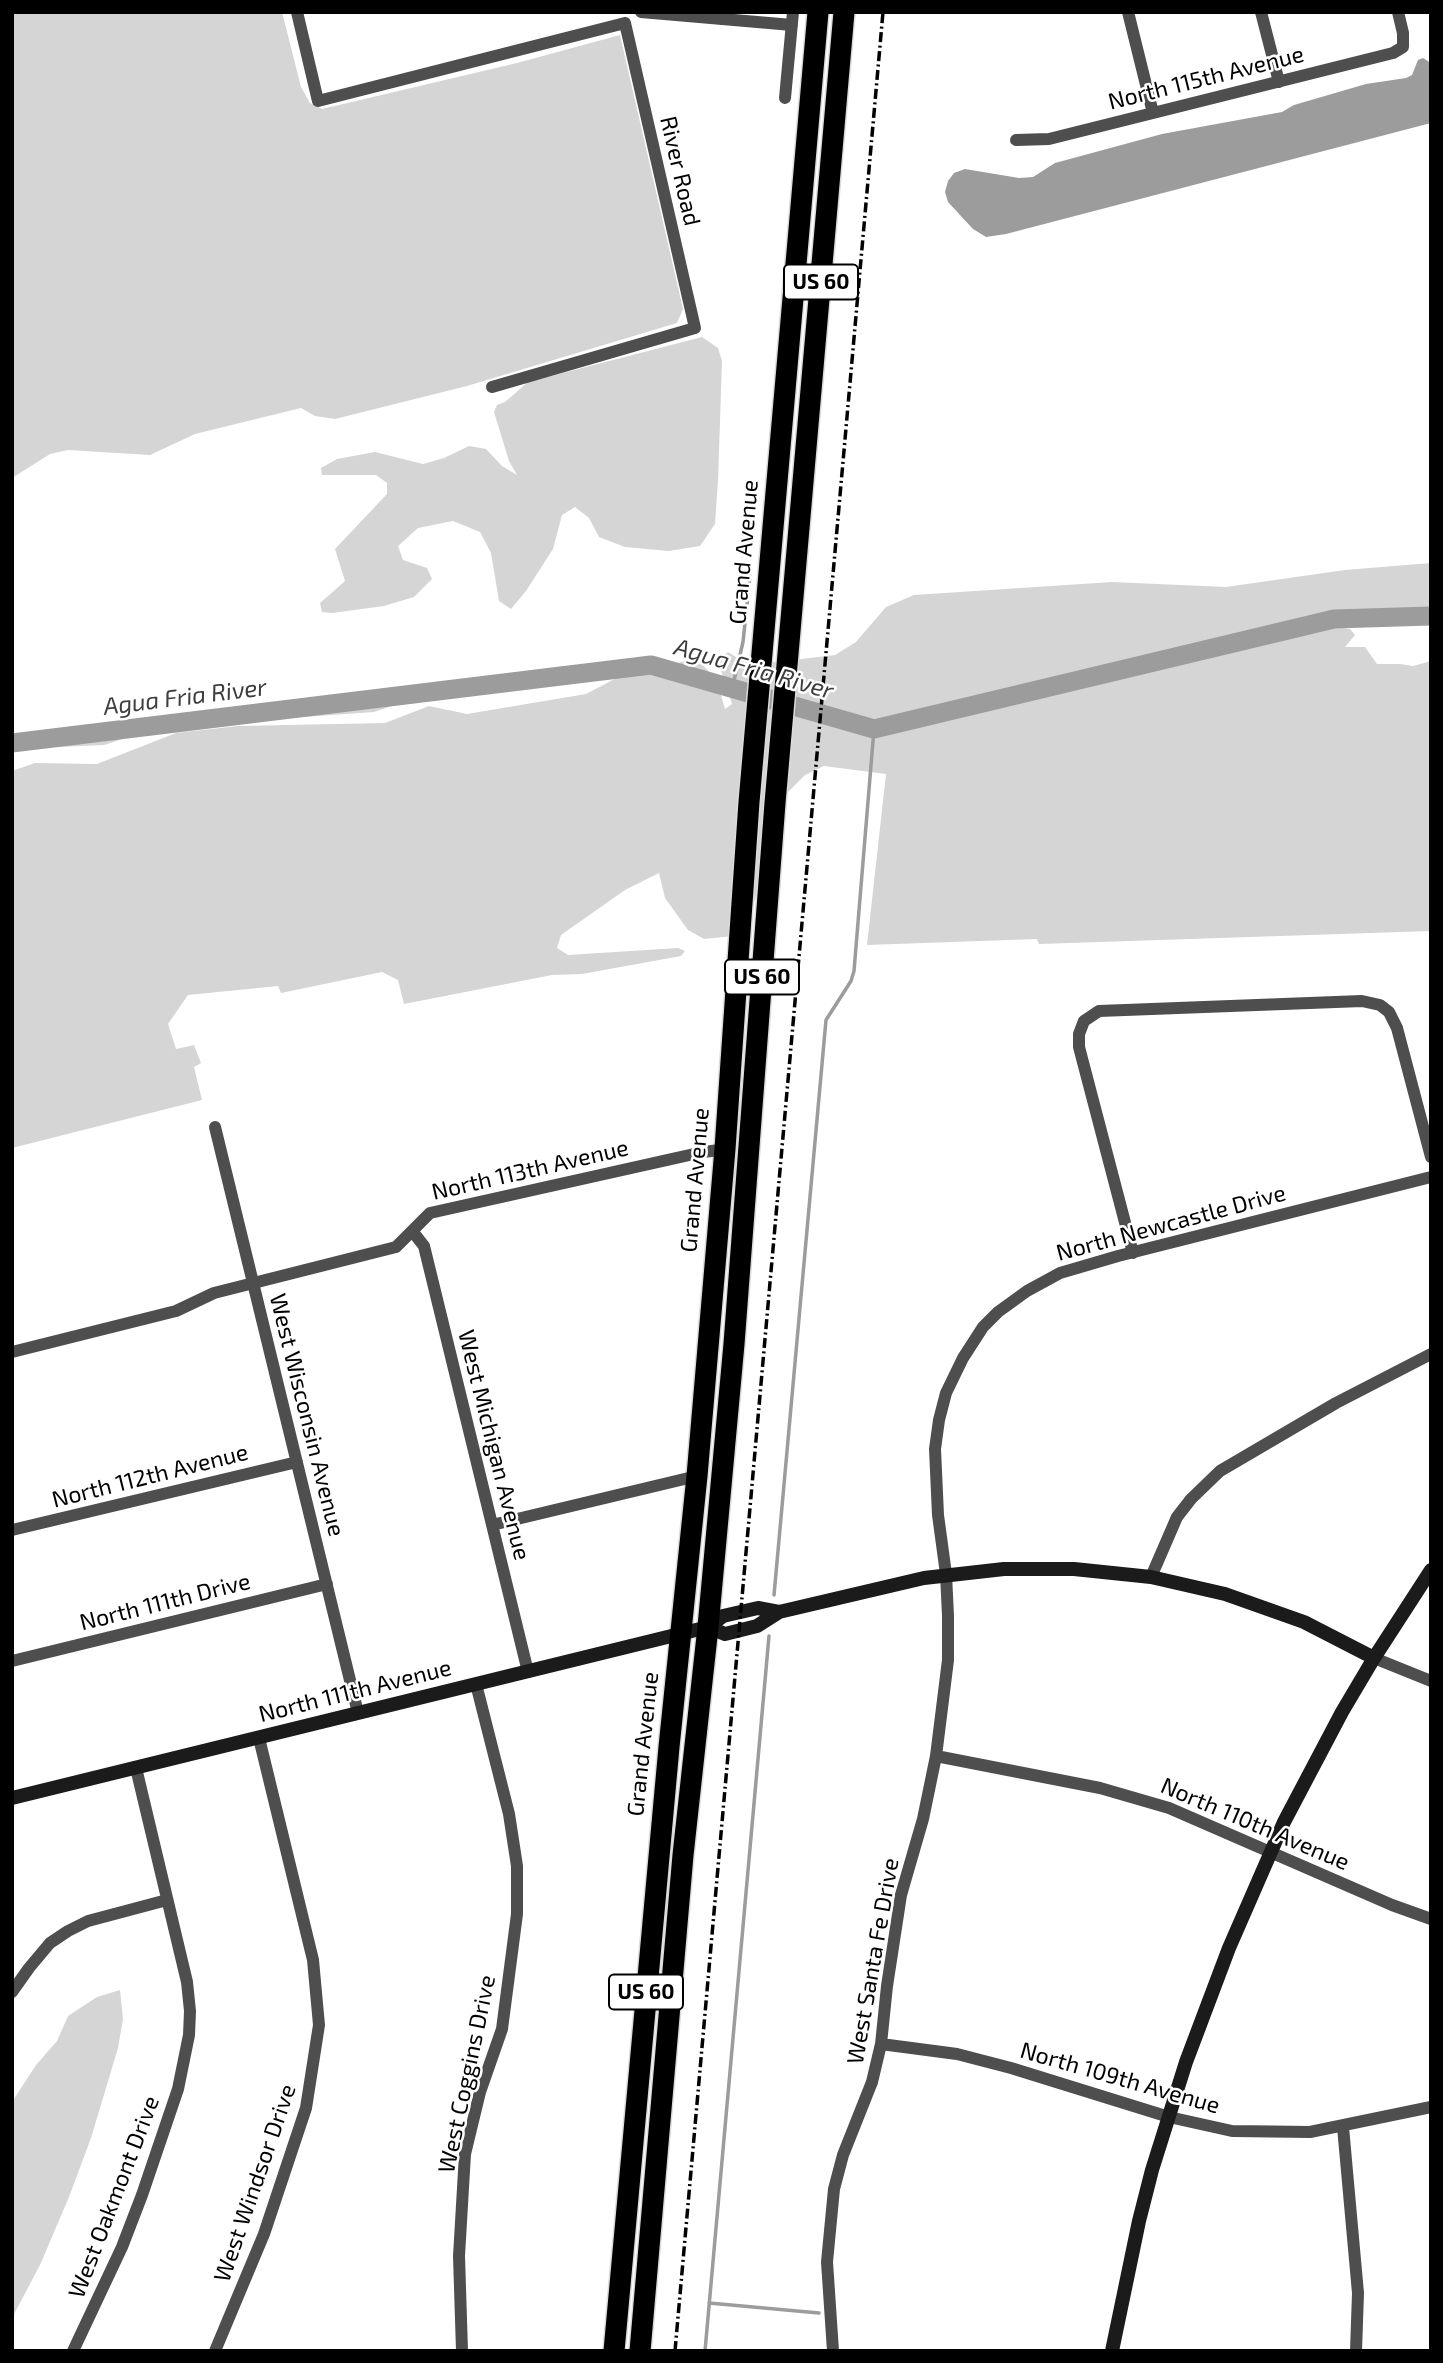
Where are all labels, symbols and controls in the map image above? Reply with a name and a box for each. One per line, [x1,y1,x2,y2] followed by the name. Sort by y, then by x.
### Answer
[1105,40,1307,116] street label: North 115th Avenue
[654,114,706,228] street label: River Road
[784,264,858,300] road number: US 60
[724,479,764,625] street label: Grand Avenue
[671,633,837,705] water label: Agua Fria River
[102,673,268,721] water label: Agua Fria River
[725,960,799,995] road number: US 60
[675,1107,715,1253] street label: Grand Avenue
[429,1134,631,1206] street label: North 113th Avenue
[1053,1179,1289,1267] street label: North Newcastle Drive
[263,1291,351,1539] street label: West Wisconsin Avenue
[452,1327,536,1563] street label: West Michigan Avenue
[49,1438,251,1514] street label: North 112th Avenue
[77,1567,253,1637] street label: North 111th Drive
[256,1654,454,1728] street label: North 111th Avenue
[622,1670,664,1818] street label: Grand Avenue
[1157,1772,1353,1876] street label: North 110th Avenue
[841,1856,905,2066] street label: West Santa Fe Drive
[433,1973,501,2175] street label: West Coggins Drive
[609,1974,683,2010] road number: US 60
[1017,2036,1223,2120] street label: North 109th Avenue
[208,2081,302,2285] street label: West Windsor Drive
[63,2092,165,2302] street label: West Oakmont Drive

